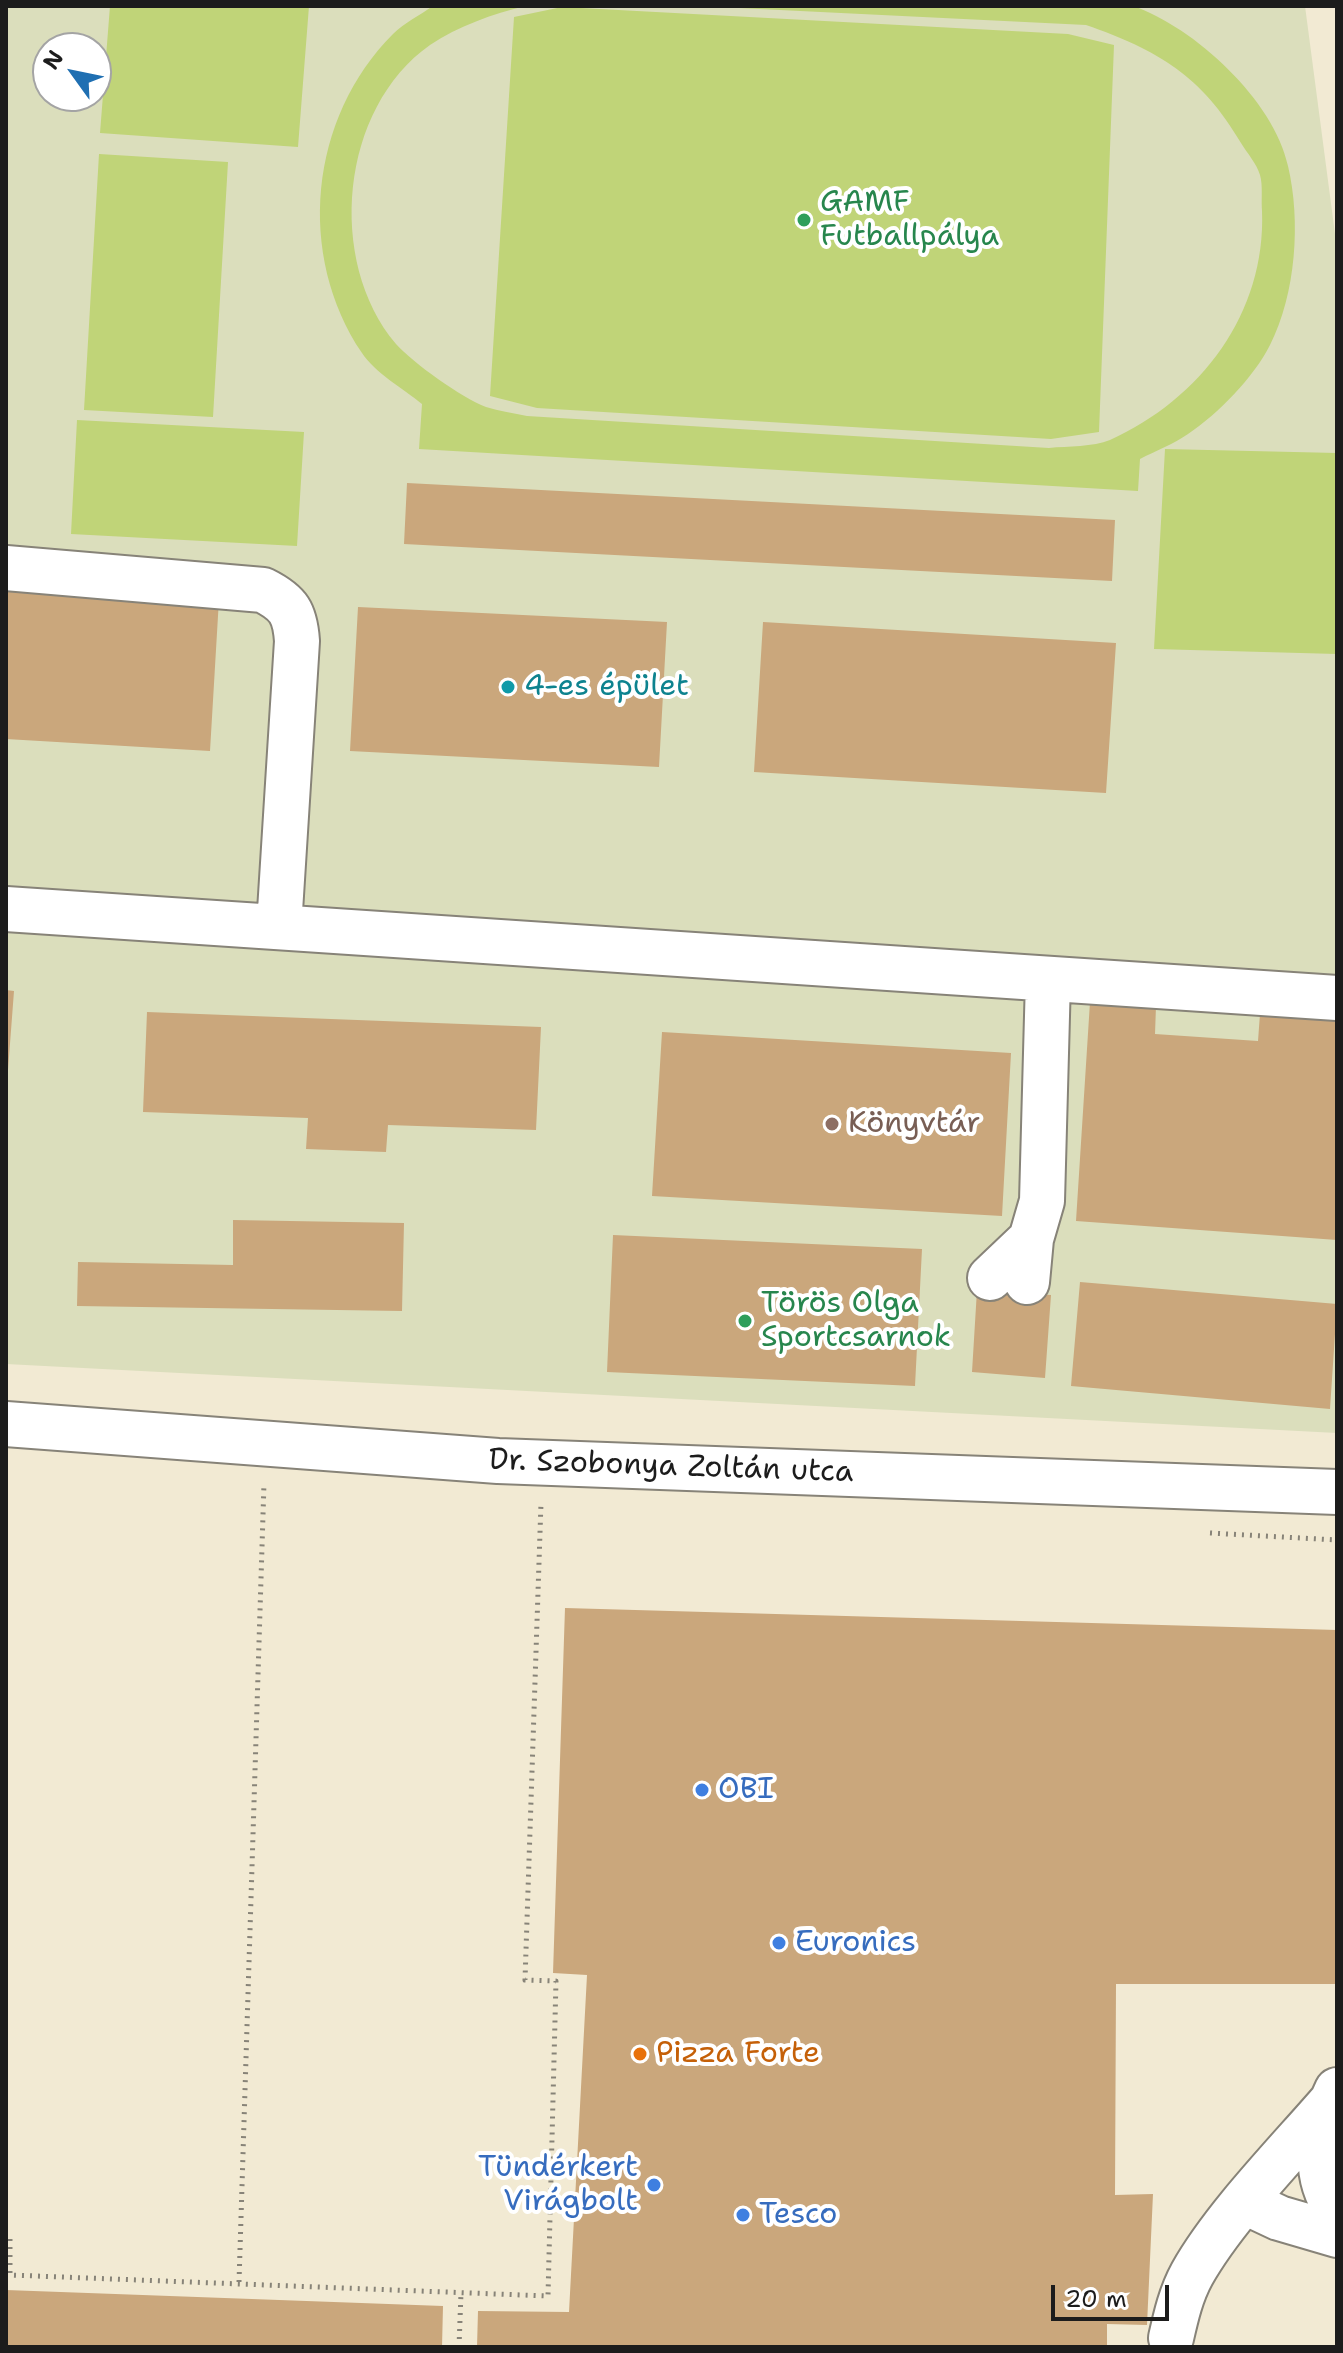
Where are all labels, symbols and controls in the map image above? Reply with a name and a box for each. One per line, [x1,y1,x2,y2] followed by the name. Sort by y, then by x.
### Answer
[32,32,112,112] north arrow
[36,45,70,75] text: N
[820,185,999,256] place label: GAMF Futballpálya
[795,211,813,229] marker: GAMF Futballpálya
[524,669,689,705] place label: 4-es épület
[499,678,517,696] marker: 4-es épület
[848,1106,980,1142] place label: Könyvtár
[823,1115,841,1133] marker: Könyvtár
[761,1286,951,1356] place label: Törös Olga Sportcsarnok
[736,1312,754,1330] marker: Törös Olga Sportcsarnok
[488,1443,854,1491] street label: Dr. Szobonya Zoltán utca
[718,1772,774,1808] place label: OBI
[693,1781,711,1799] marker: OBI
[795,1925,916,1961] place label: Euronics
[770,1934,788,1952] marker: Euronics
[656,2036,820,2072] place label: Pizza Forte
[631,2045,649,2063] marker: Pizza Forte
[478,2150,638,2220] place label: Tündérkert Virágbolt
[645,2176,663,2194] marker: Tündérkert Virágbolt
[759,2197,837,2233] place label: Tesco
[734,2206,752,2224] marker: Tesco
[1055,2269,1173,2319] scale bar
[1065,2283,1127,2315] text: 20 m

